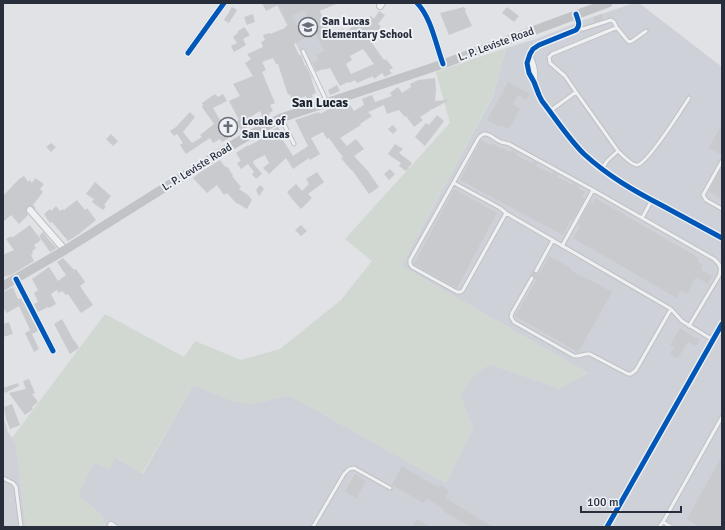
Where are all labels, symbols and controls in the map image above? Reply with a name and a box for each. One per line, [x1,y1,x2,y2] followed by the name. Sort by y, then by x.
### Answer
[322,15,413,41] place label: San Lucas Elementary School
[297,16,319,38] school or university icon: San Lucas Elementary School
[456,24,536,64] street label: L. P. Leviste Road
[292,95,348,111] district label: San Lucas
[242,115,290,141] place label: Locale of San Lucas
[217,116,239,138] church icon: Locale of San Lucas
[160,140,234,194] street label: L. P. Leviste Road
[581,488,681,514] scale bar
[587,495,619,510] text: 100 m

